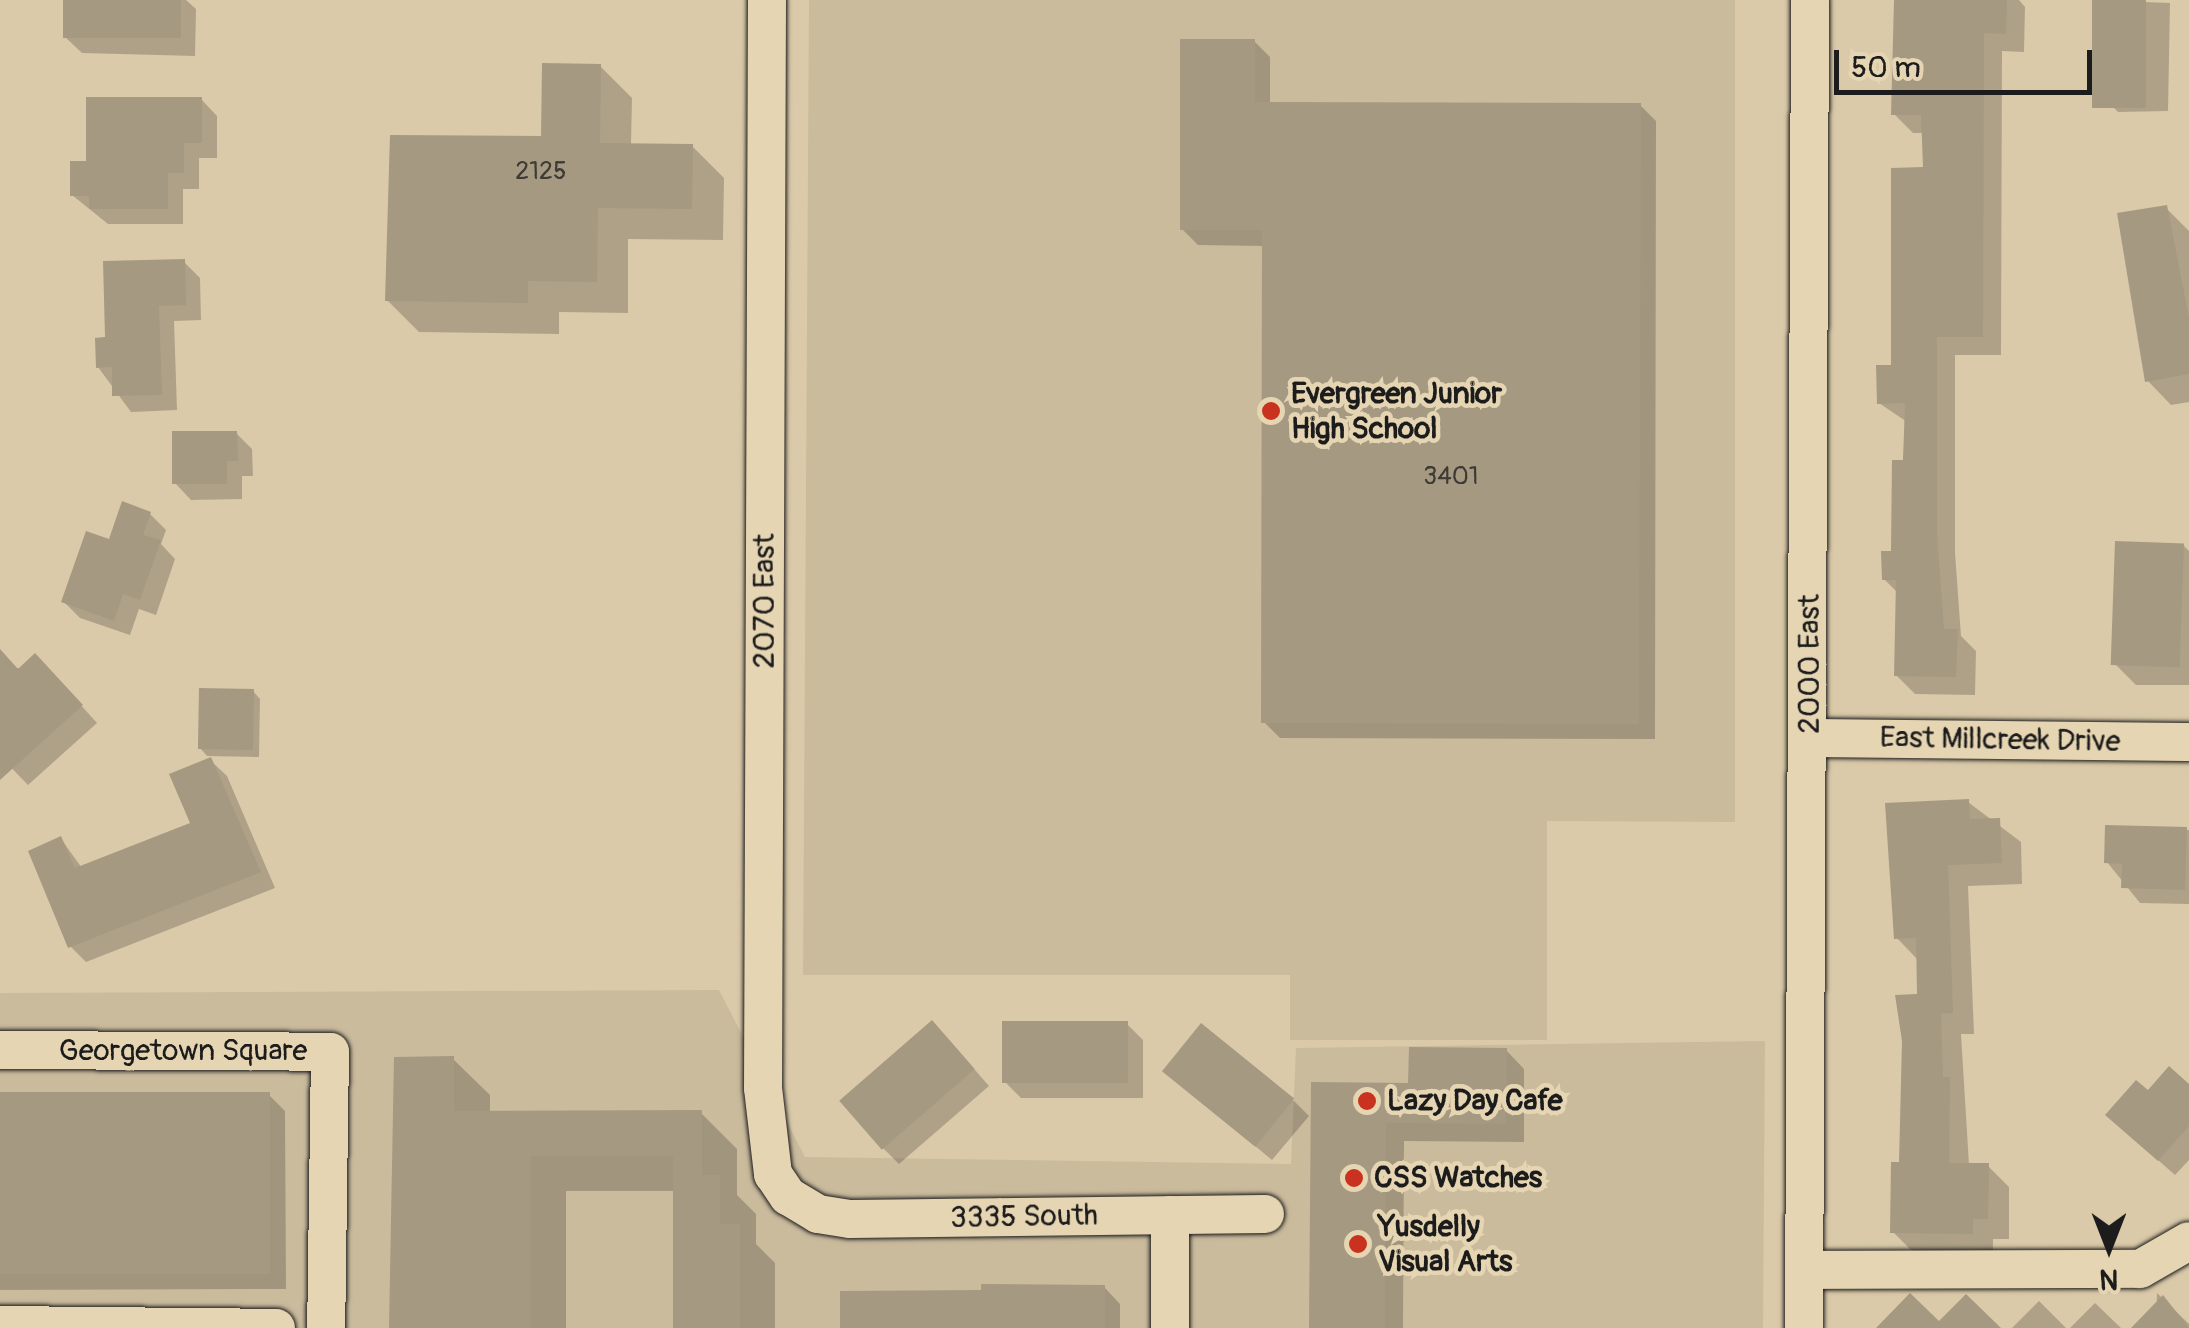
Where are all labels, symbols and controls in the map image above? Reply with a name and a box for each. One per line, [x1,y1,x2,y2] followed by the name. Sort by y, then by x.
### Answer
[1839,30,2096,92] scale bar
[1851,49,1921,86] text: 50 m
[515,157,567,187] house number: 2125
[1291,376,1502,446] place label: Evergreen Junior High School
[1260,400,1282,422] marker: Evergreen Junior High School
[1423,462,1479,492] house number: 3401
[747,533,783,669] street label: 2070 East
[1792,594,1828,734] street label: 2000 East
[1879,720,2121,760] street label: East Millcreek Drive
[59,1033,307,1069] street label: Georgetown Square
[1387,1083,1563,1119] place label: Lazy Day Cafe
[1356,1090,1378,1112] marker: Lazy Day Cafe
[1374,1160,1542,1196] place label: CSS Watches
[1343,1167,1365,1189] marker: CSS Watches
[950,1198,1098,1236] street label: 3335 South
[2059,1198,2159,1298] north arrow
[1378,1209,1512,1280] place label: Yusdelly Visual Arts
[1347,1233,1369,1255] marker: Yusdelly Visual Arts
[2100,1261,2118,1296] text: N

